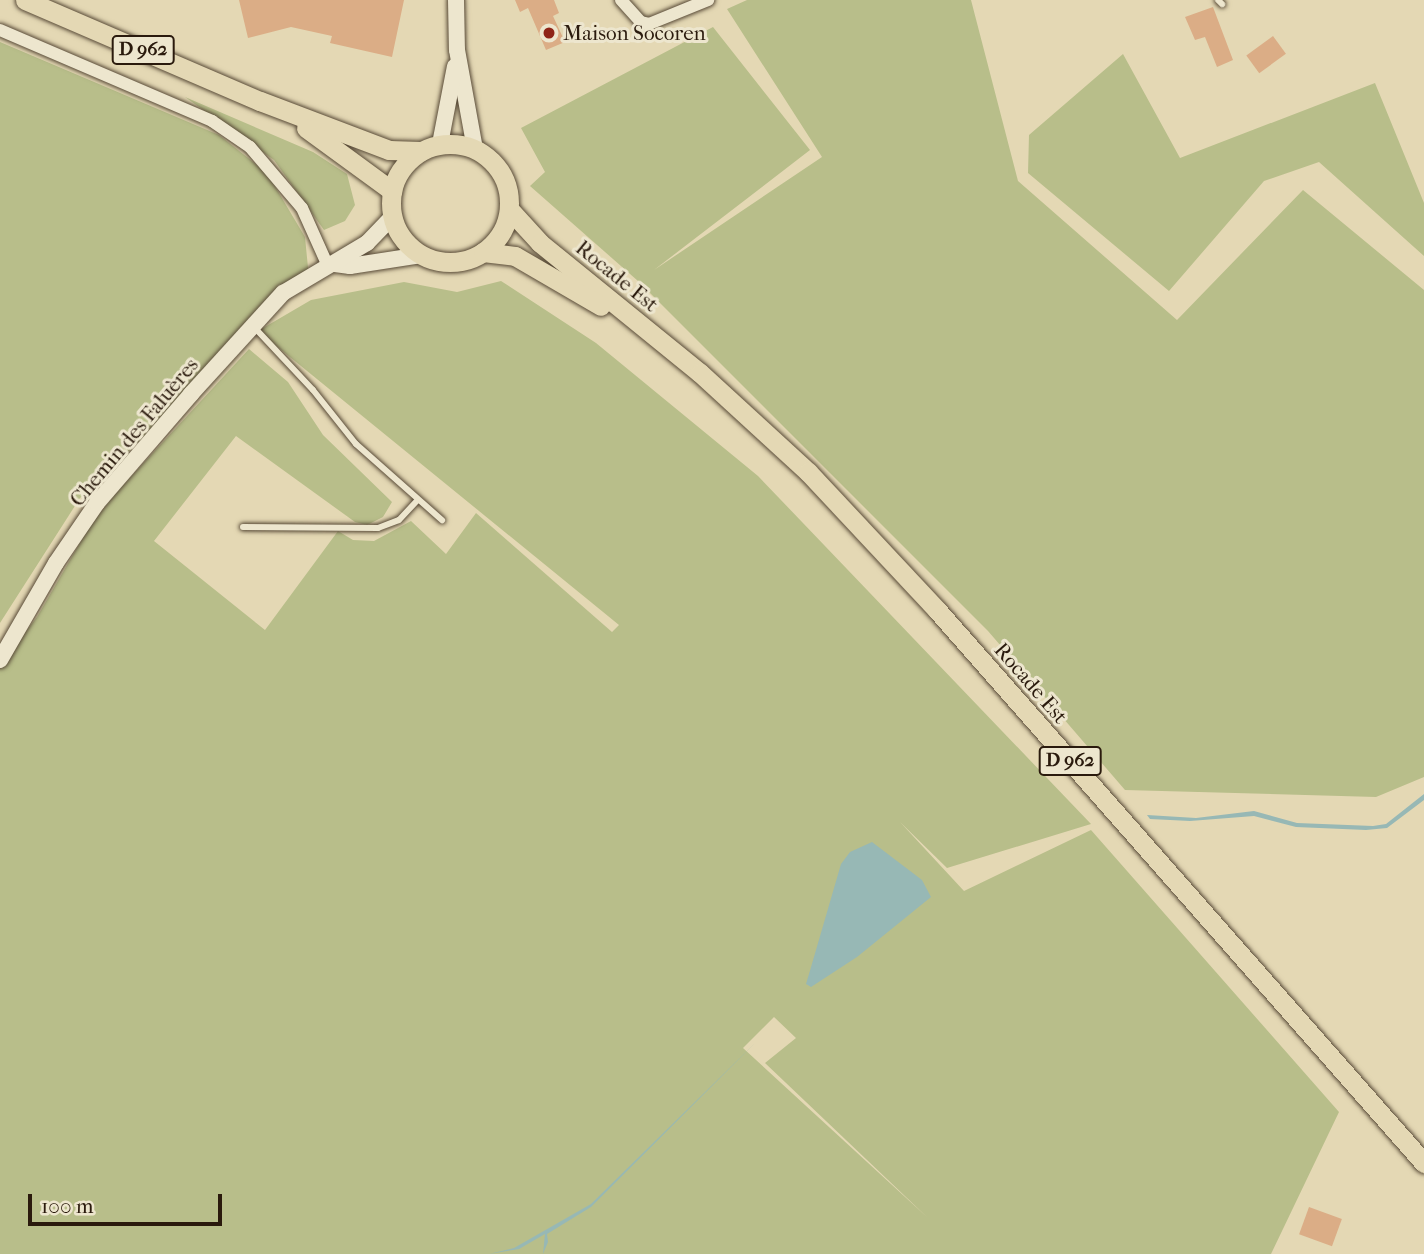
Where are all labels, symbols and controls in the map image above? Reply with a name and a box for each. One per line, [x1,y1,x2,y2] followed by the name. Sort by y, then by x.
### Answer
[563,20,706,46] place label: Maison Socoren
[541,25,557,41] marker: Maison Socoren
[111,34,174,66] road number: D 962
[571,235,663,317] street label: Rocade Est
[64,353,204,511] street label: Chemin des Faluères
[989,637,1073,729] street label: Rocade Est
[1038,746,1102,776] road number: D 962
[32,1180,226,1224] scale bar
[41,1194,94,1218] text: 100 m

